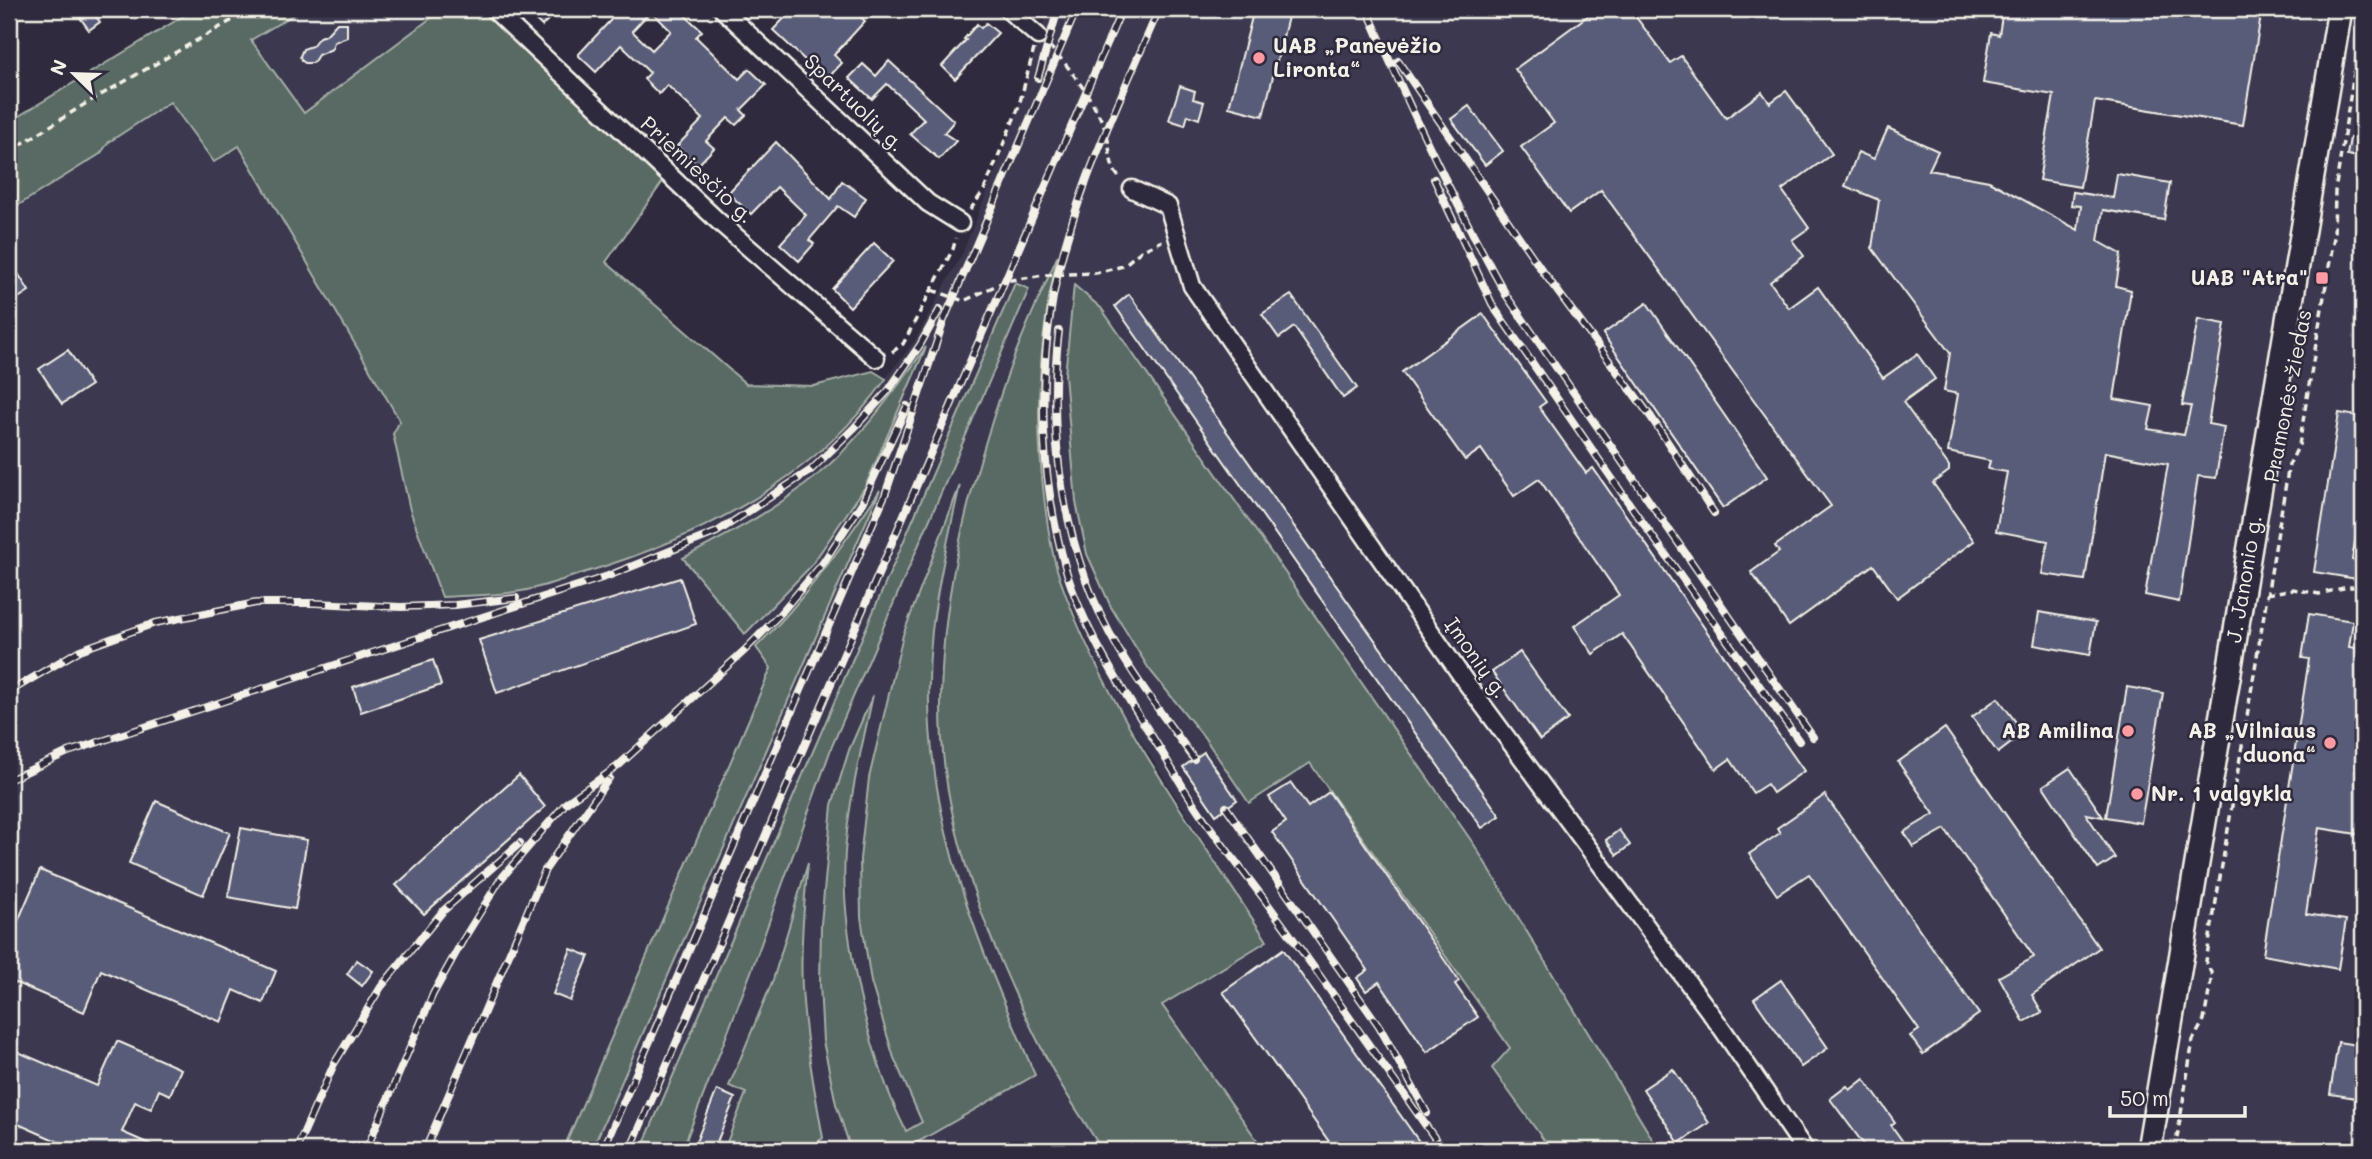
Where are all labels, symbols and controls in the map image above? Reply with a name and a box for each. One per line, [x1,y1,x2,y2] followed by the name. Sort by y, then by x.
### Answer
[1273,31,1442,82] place label: UAB „Panevėžio Lironta“
[38,38,108,108] north arrow
[799,47,911,157] street label: Spartuolių g.
[1251,50,1267,66] marker: UAB „Panevėžio Lironta“
[44,56,72,79] text: N
[636,109,760,228] street label: Priemiesčio g.
[2191,263,2308,290] place label: UAB "Atra"
[2314,270,2330,286] marker: UAB "Atra"
[2257,307,2317,484] street label: Pramonės žiedas
[2219,513,2267,644] street label: J. Janonio g.
[1439,611,1515,703] street label: Įmonių g.
[2002,716,2114,743] place label: AB Amilina
[2188,716,2316,767] place label: AB „Vilniaus duona“
[2120,723,2136,739] marker: AB Amilina
[2322,735,2338,751] marker: AB „Vilniaus duona“
[2151,779,2293,807] place label: Nr. 1 valgykla
[2129,786,2145,802] marker: Nr. 1 valgykla
[2110,1075,2244,1119] scale bar
[2120,1084,2169,1111] text: 50 m

